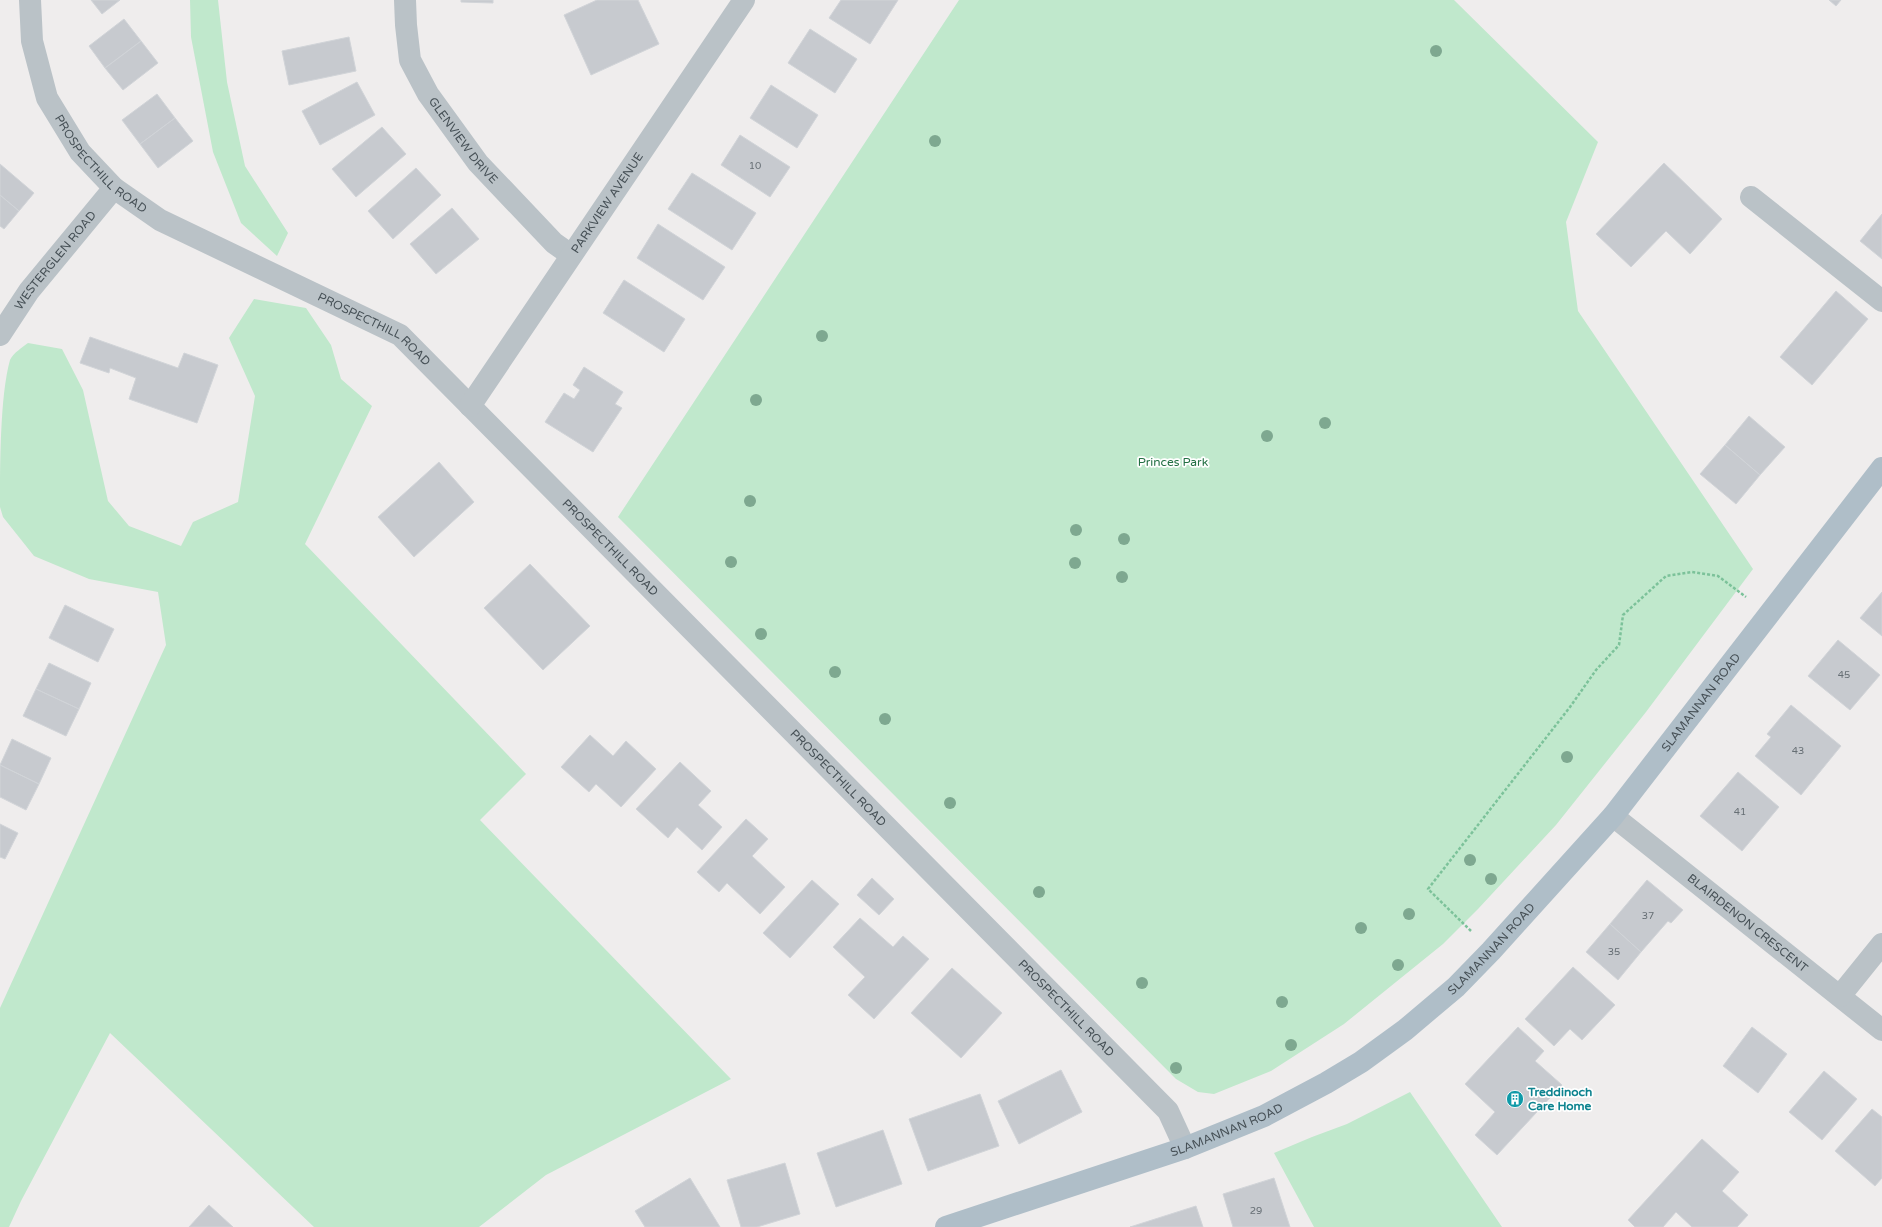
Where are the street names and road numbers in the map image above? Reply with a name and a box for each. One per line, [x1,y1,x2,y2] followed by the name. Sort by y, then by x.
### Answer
[426,95,501,187] street label: GLENVIEW DRIVE
[52,112,150,216] street label: PROSPECTHILL ROAD
[568,150,646,256] street label: PARKVIEW AVENUE
[12,208,99,312] street label: WESTERGLEN ROAD
[316,290,433,369] street label: PROSPECTHILL ROAD
[559,496,661,599] street label: PROSPECTHILL ROAD
[1658,650,1743,754] street label: SLAMANNAN ROAD
[787,726,889,829] street label: PROSPECTHILL ROAD
[1685,871,1811,976] street label: BLAIRDENON CRESCENT
[1445,900,1538,998] street label: SLAMANNAN ROAD
[1015,957,1117,1059] street label: PROSPECTHILL ROAD
[1169,1100,1285,1159] street label: SLAMANNAN ROAD

